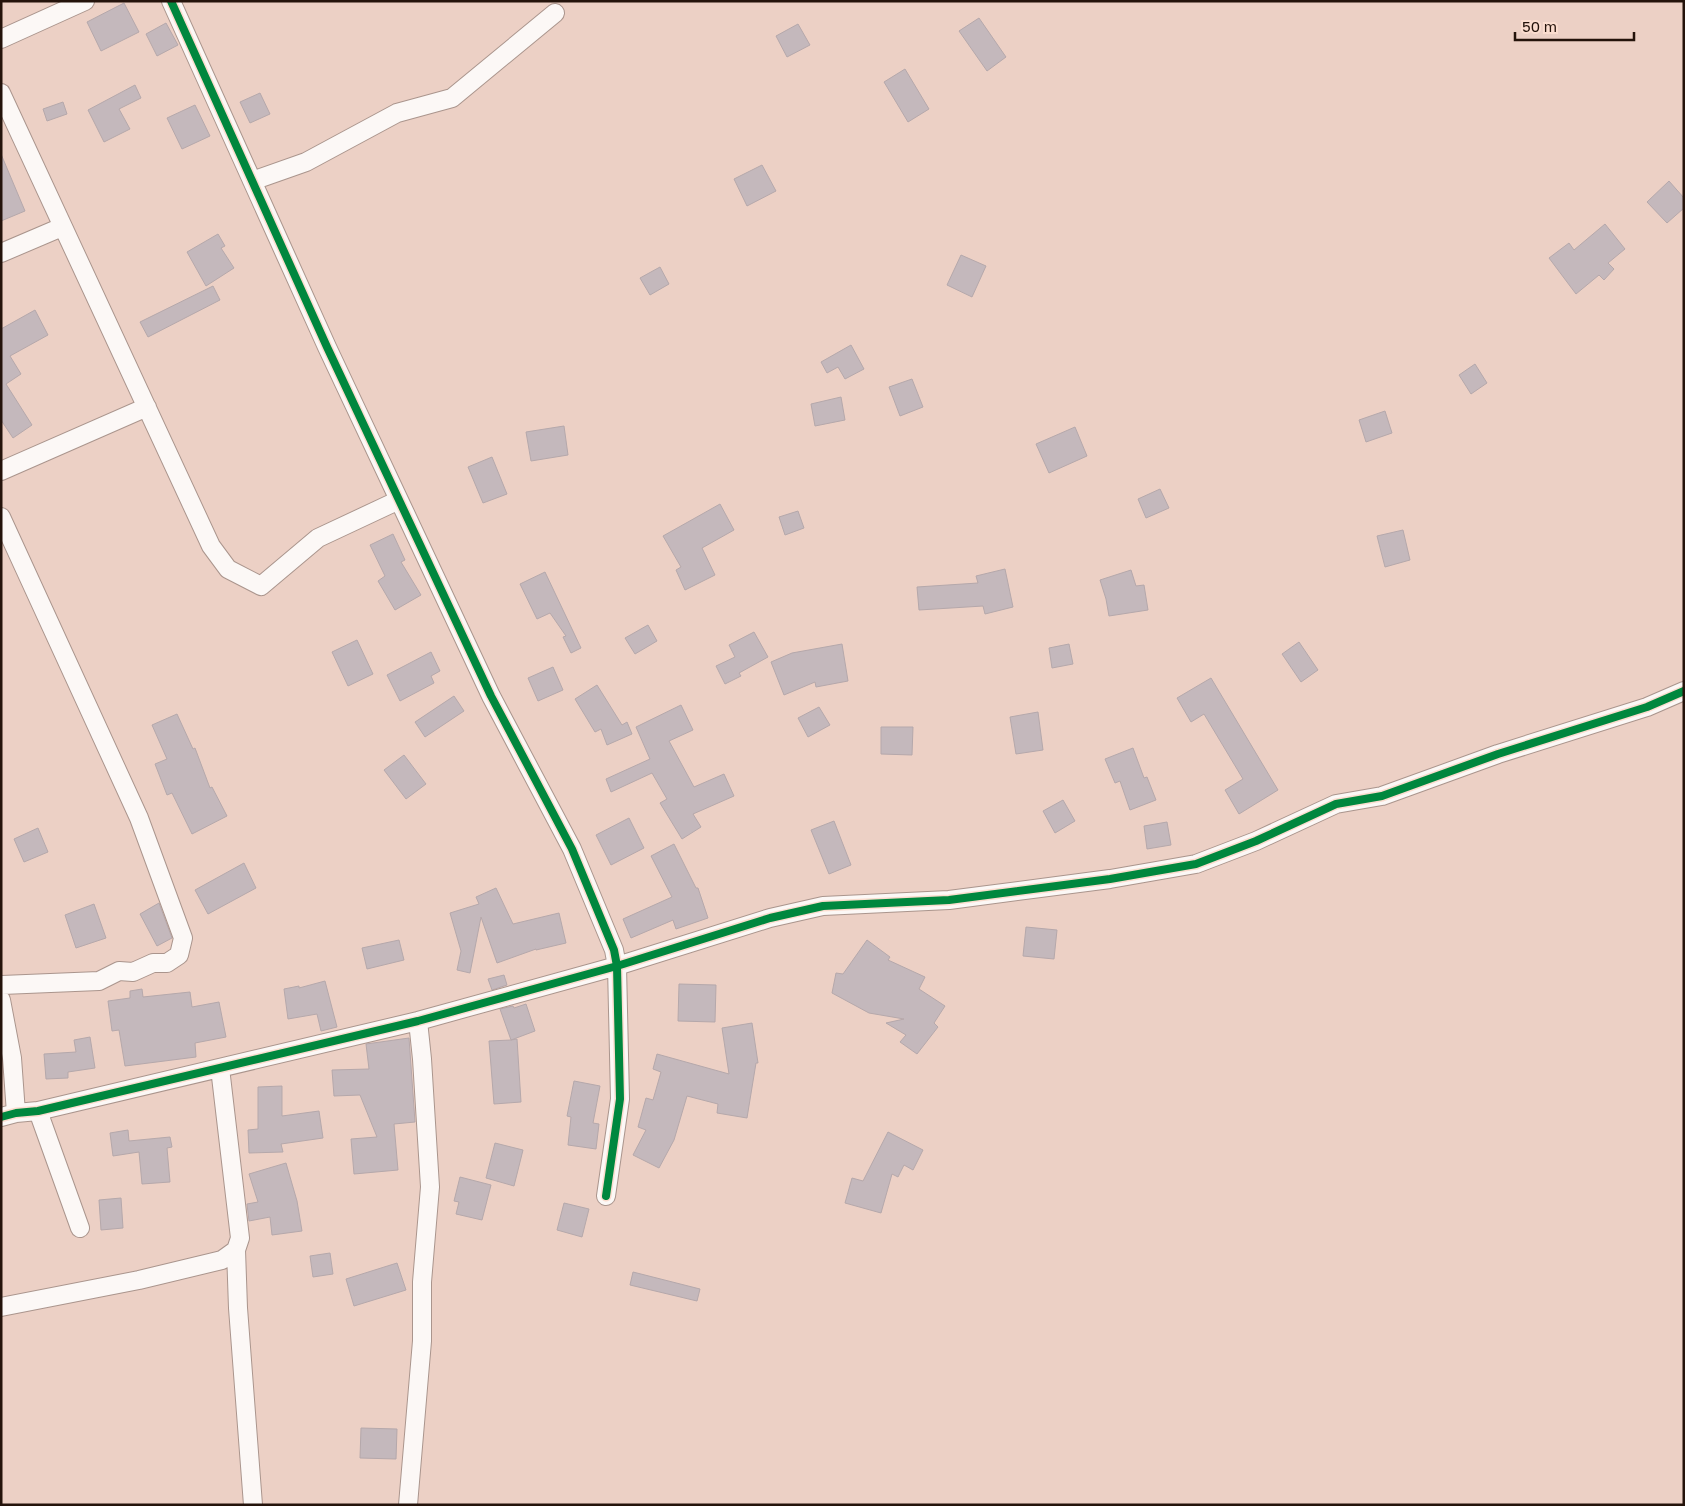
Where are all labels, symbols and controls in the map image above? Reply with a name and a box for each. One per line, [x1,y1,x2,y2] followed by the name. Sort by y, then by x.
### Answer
[1515,10,1634,42] scale bar
[1522,17,1557,35] text: 50 m

